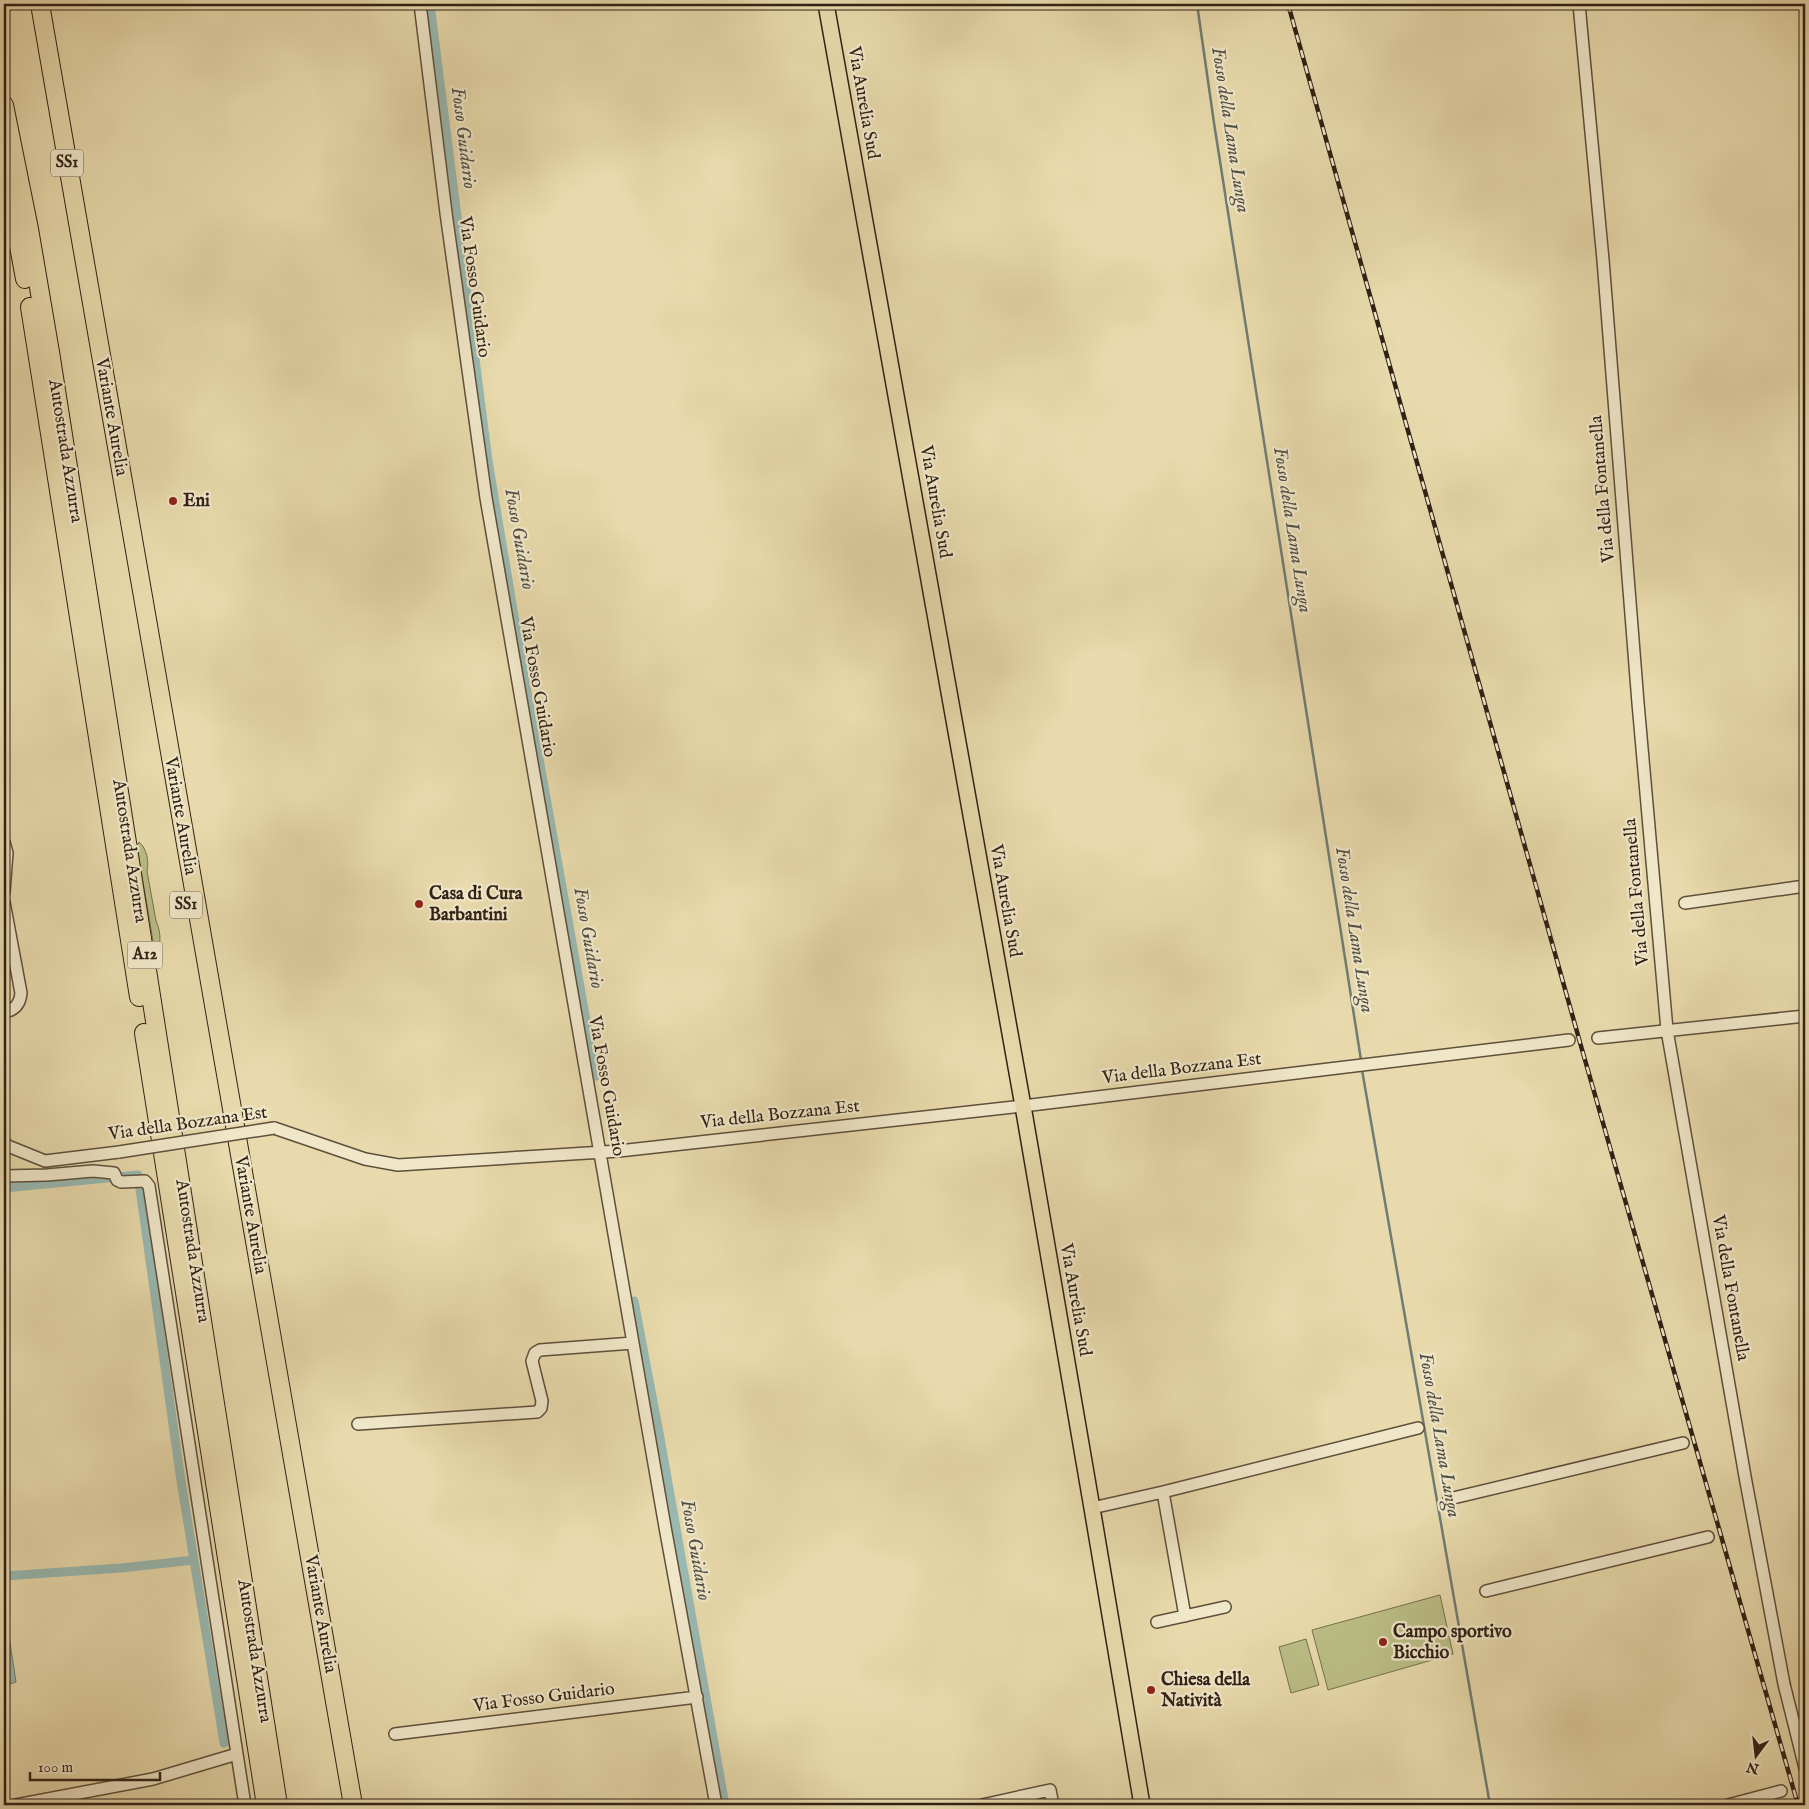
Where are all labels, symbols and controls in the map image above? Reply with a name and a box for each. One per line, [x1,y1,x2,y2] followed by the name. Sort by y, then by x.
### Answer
[842,44,884,162] street label: Via Aurelia Sud
[1205,45,1255,215] water label: Fosso della Lama Lunga
[445,86,481,190] water label: Fosso Guidario
[51,150,83,177] road number: SS1
[453,214,495,359] street label: Via Fosso Guidario
[89,355,133,478] street label: Variante Aurelia
[42,377,88,524] street label: Autostrada Azzurra
[1585,414,1621,565] street label: Via della Fontanella
[914,443,956,561] street label: Via Aurelia Sud
[1267,445,1317,615] water label: Fosso della Lama Lunga
[498,487,540,592] water label: Fosso Guidario
[183,490,210,513] place label: Eni
[167,495,179,507] marker: Eni
[513,614,561,759] street label: Via Fosso Guidario
[158,754,202,877] street label: Variante Aurelia
[106,777,152,924] street label: Autostrada Azzurra
[1619,817,1655,968] street label: Via della Fontanella
[984,842,1026,960] street label: Via Aurelia Sud
[1329,845,1379,1015] water label: Fosso della Lama Lunga
[429,883,524,927] place label: Casa di Cura Barbantini
[567,886,609,991] water label: Fosso Guidario
[170,892,202,918] road number: SS1
[413,898,425,910] marker: Casa di Cura Barbantini
[128,942,162,968] road number: A12
[582,1013,630,1158] street label: Via Fosso Guidario
[1100,1048,1263,1090] street label: Via della Bozzana Est
[698,1095,861,1135] street label: Via della Bozzana Est
[106,1101,269,1147] street label: Via della Bozzana Est
[228,1153,272,1276] street label: Variante Aurelia
[169,1177,215,1324] street label: Autostrada Azzurra
[1706,1212,1754,1363] street label: Via della Fontanella
[1054,1241,1096,1359] street label: Via Aurelia Sud
[1413,1350,1465,1520] water label: Fosso della Lama Lunga
[674,1498,716,1603] water label: Fosso Guidario
[298,1552,342,1675] street label: Variante Aurelia
[231,1577,277,1724] street label: Autostrada Azzurra
[1393,1621,1512,1665] place label: Campo sportivo Bicchio
[1377,1636,1389,1648] marker: Campo sportivo Bicchio
[1160,1669,1251,1713] place label: Chiesa della Natività
[471,1678,616,1718] street label: Via Fosso Guidario
[1145,1684,1157,1696] marker: Chiesa della Natività
[1732,1732,1782,1782] north arrow
[30,1749,160,1781] scale bar
[1745,1757,1762,1778] text: N
[38,1758,74,1777] text: 100 m

